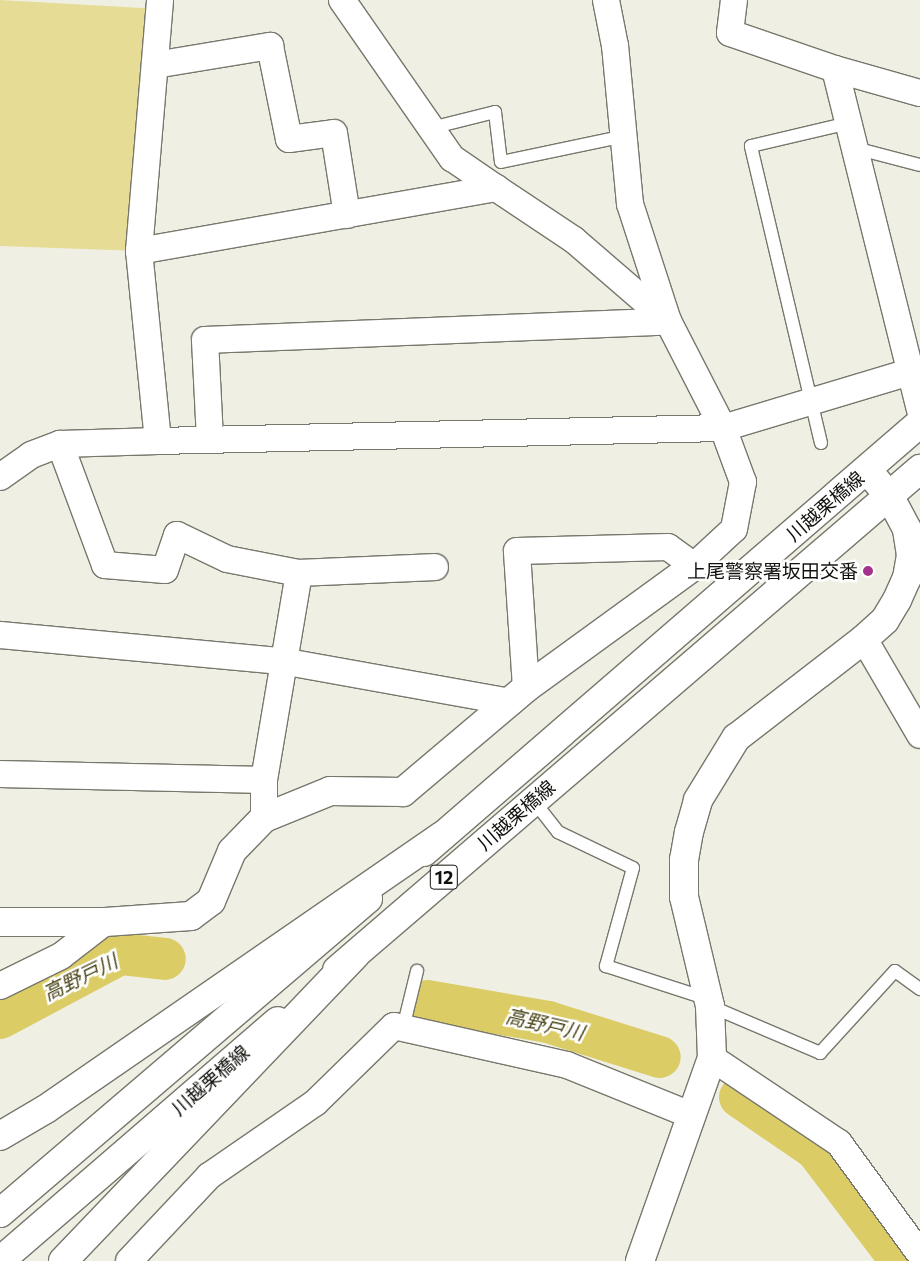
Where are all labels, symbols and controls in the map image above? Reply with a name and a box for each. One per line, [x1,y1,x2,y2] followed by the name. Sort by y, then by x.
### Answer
[782,466,868,546] street label: 川越栗橋線
[687,560,858,582] place label: 上尾警察署坂田交番
[862,565,874,577] marker: 上尾警察署坂田交番
[473,775,559,855] street label: 川越栗橋線
[429,862,459,892] road number: 12
[39,949,121,1005] water label: 高野戸川
[503,1003,587,1045] water label: 高野戸川
[167,1040,253,1120] street label: 川越栗橋線

